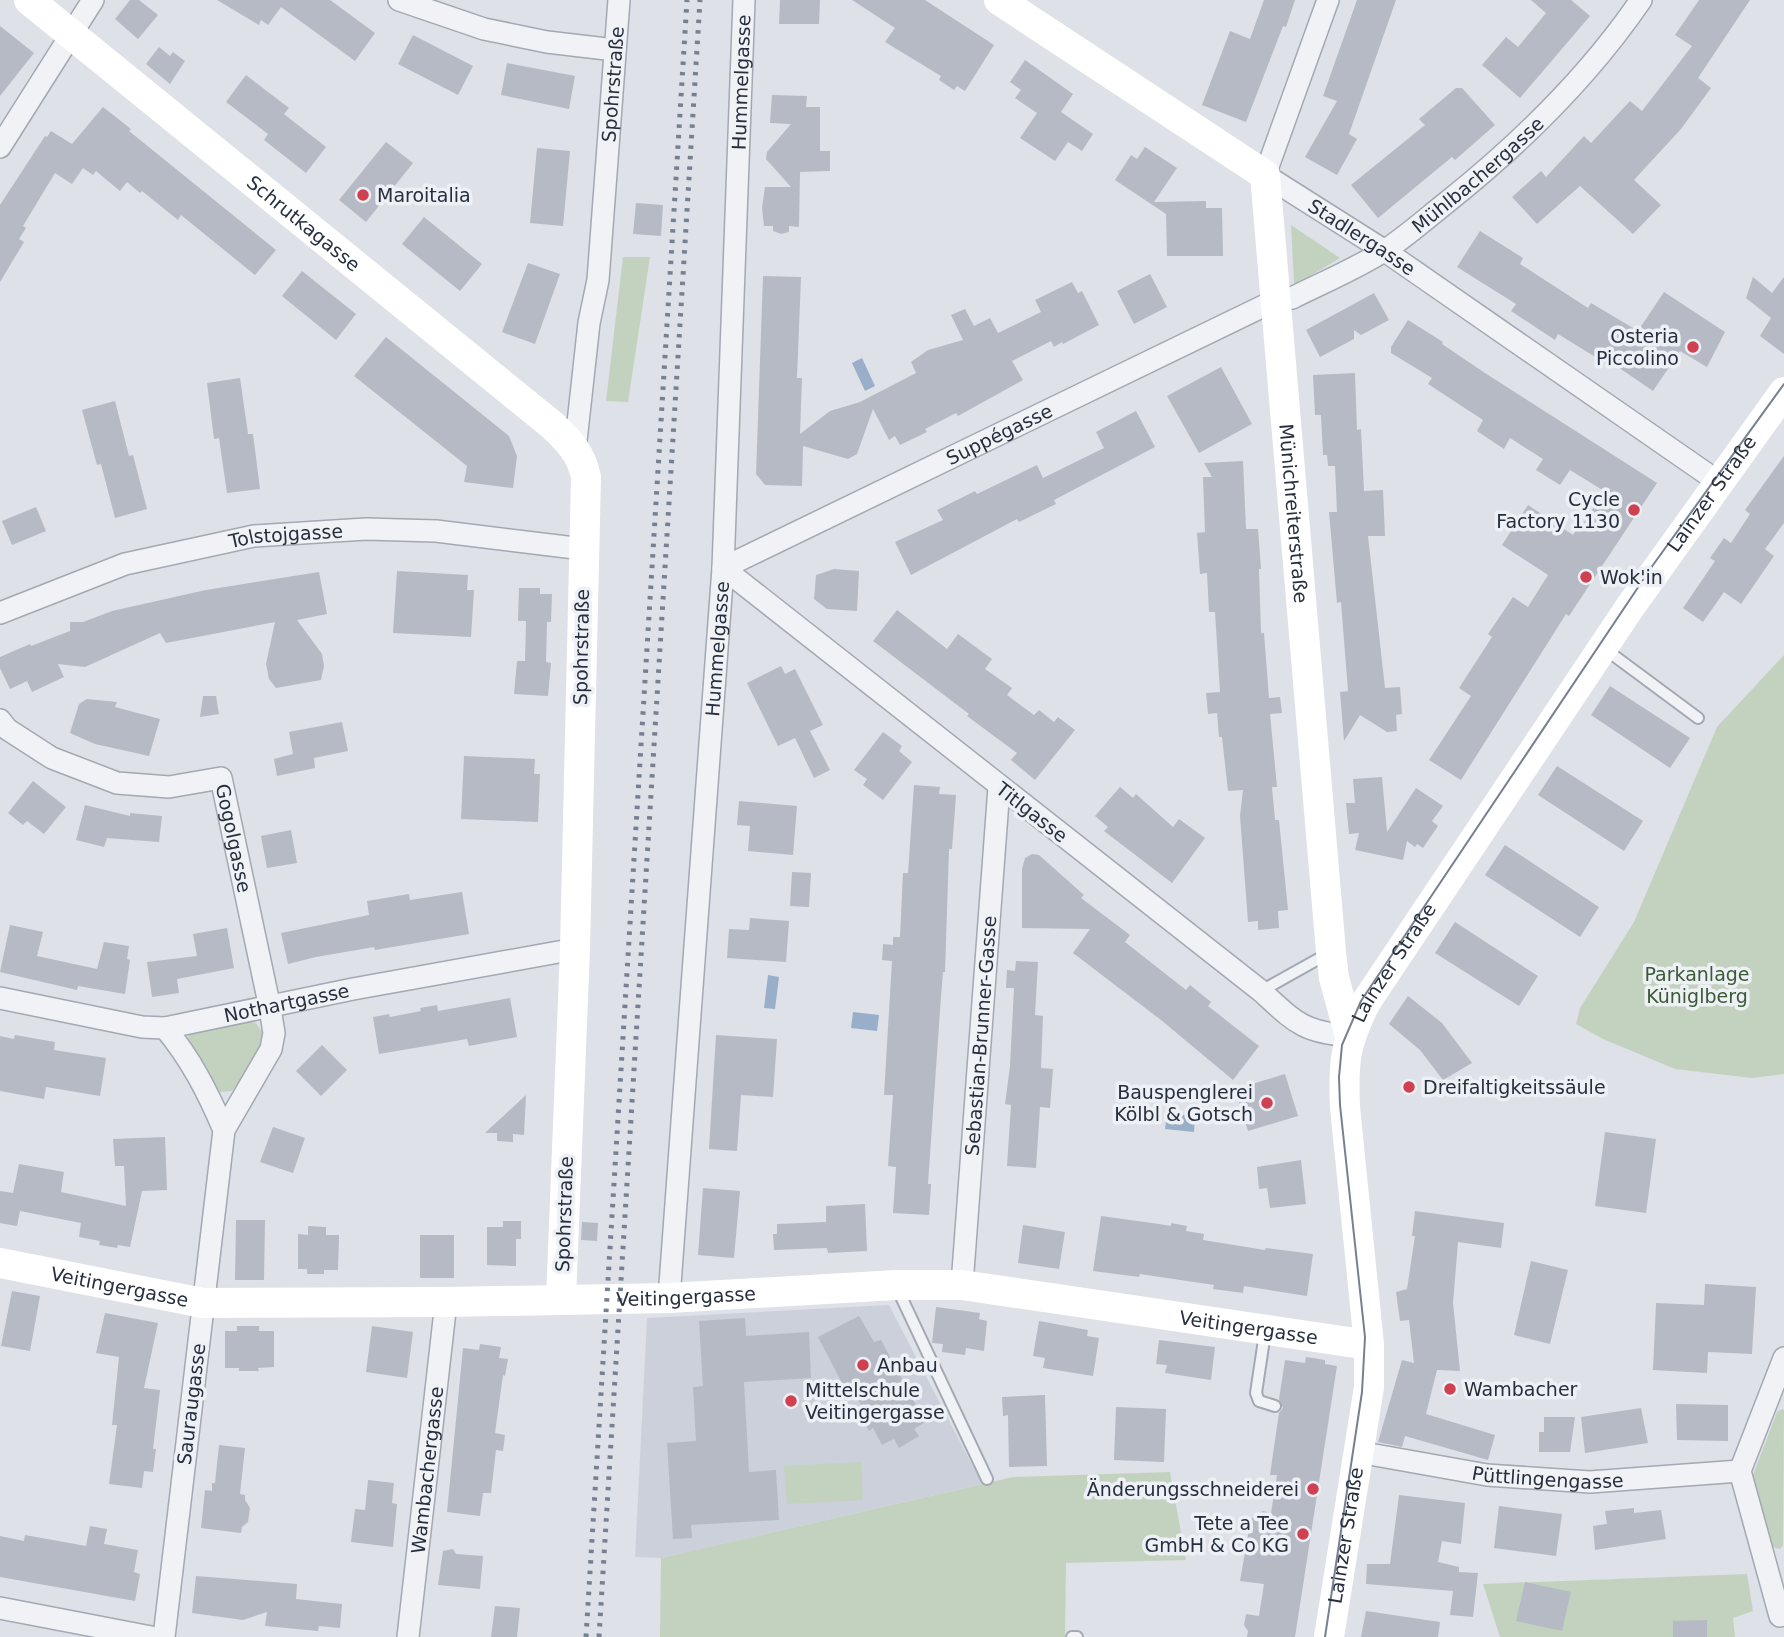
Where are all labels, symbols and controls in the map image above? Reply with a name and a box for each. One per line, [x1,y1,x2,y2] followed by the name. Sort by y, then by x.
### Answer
[727,14,754,150] street label: Hummelgasse
[597,26,628,143] street label: Spohrstraße
[1407,112,1548,237] street label: Mühlbachergasse
[243,171,365,276] street label: Schrutkagasse
[377,184,471,206] place label: Maroitalia
[355,187,371,203] marker: Maroitalia
[1304,194,1420,280] street label: Stadlergasse
[1596,325,1679,369] place label: Osteria Piccolino
[1685,339,1701,355] marker: Osteria Piccolino
[942,399,1056,469] street label: Suppégasse
[1275,423,1312,604] street label: Münichreiterstraße
[1662,431,1760,556] street label: Lainzer Straße
[1496,488,1620,532] place label: Cycle Factory 1130
[1626,502,1642,518] marker: Cycle Factory 1130
[226,519,344,552] street label: Tolstojgasse
[1600,566,1663,588] place label: Wok'in
[1578,569,1594,585] marker: Wok'in
[701,580,733,717] street label: Hummelgasse
[569,589,593,705] street label: Spohrstraße
[991,777,1072,847] street label: Titlgasse
[212,782,256,895] street label: Gogolgasse
[1347,899,1440,1026] street label: Lainzer Straße
[961,915,1000,1157] street label: Sebastian-Brunner-Gasse
[1644,963,1750,1007] park label: Parkanlage Küniglberg
[222,979,351,1027] street label: Nothartgasse
[1423,1076,1606,1098] place label: Dreifaltigkeitssäule
[1401,1079,1417,1095] marker: Dreifaltigkeitssäule
[1114,1081,1253,1125] place label: Bauspenglerei Kölbl & Gotsch
[1259,1095,1275,1111] marker: Bauspenglerei Kölbl & Gotsch
[551,1156,577,1272] street label: Spohrstraße
[49,1262,190,1311] street label: Veitingergasse
[616,1282,756,1310] street label: Veitingergasse
[1178,1306,1319,1348] street label: Veitingergasse
[173,1342,209,1466] street label: Sauraugasse
[877,1354,938,1376] place label: Anbau
[855,1357,871,1373] marker: Anbau
[1464,1378,1578,1400] place label: Wambacher
[805,1379,945,1423] place label: Mittelschule Veitingergasse
[1442,1381,1458,1397] marker: Wambacher
[407,1385,447,1555] street label: Wambachergasse
[783,1393,799,1409] marker: Mittelschule Veitingergasse
[1470,1462,1624,1493] street label: Püttlingengasse
[1324,1466,1367,1605] street label: Lainzer Straße
[1087,1478,1299,1500] place label: Änderungsschneiderei
[1305,1481,1321,1497] marker: Änderungsschneiderei
[1144,1512,1289,1556] place label: Tete a Tee GmbH & Co KG
[1295,1526,1311,1542] marker: Tete a Tee GmbH & Co KG

